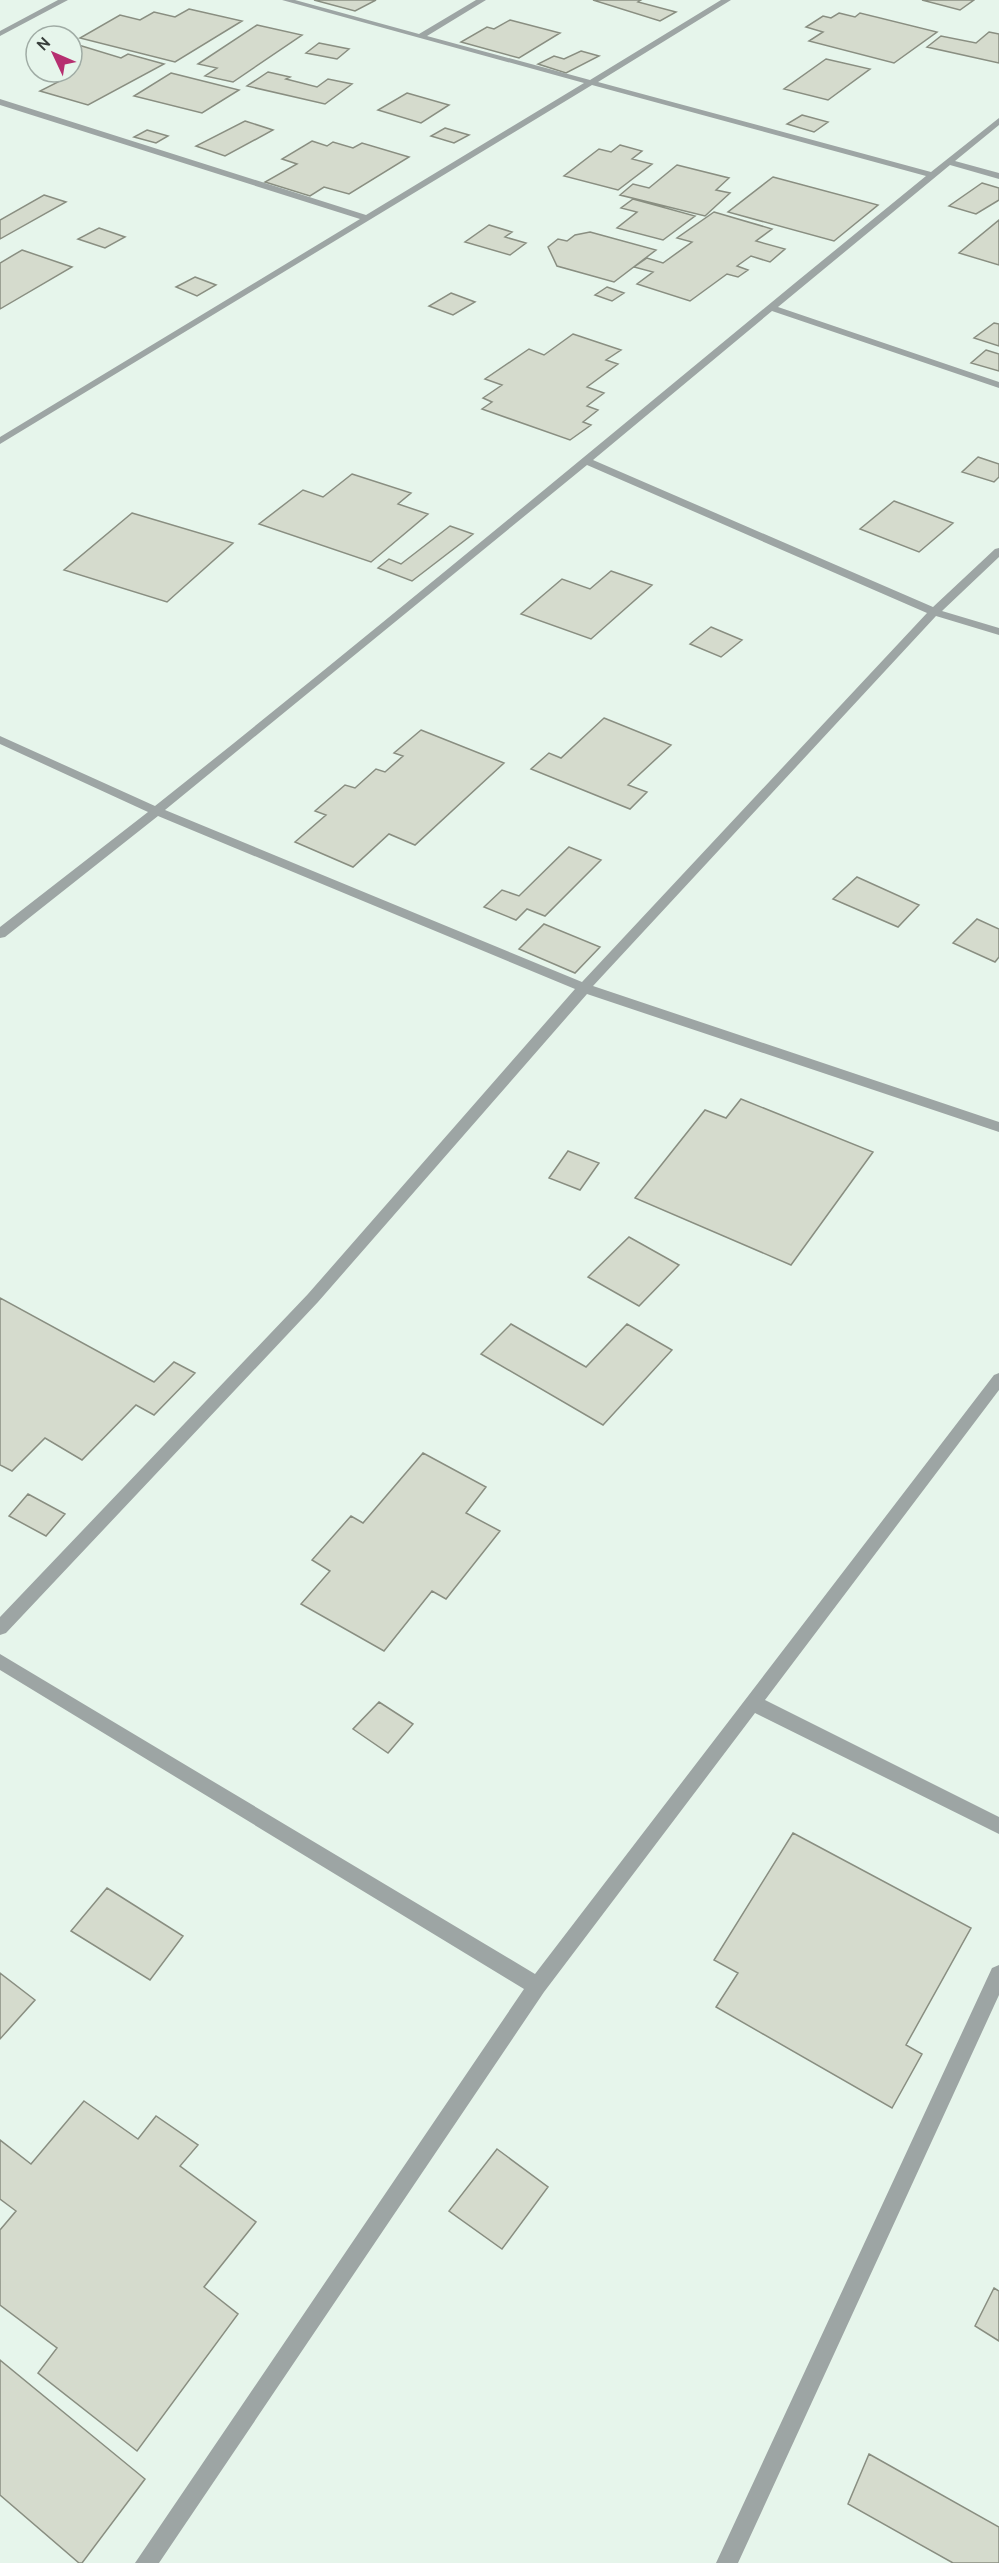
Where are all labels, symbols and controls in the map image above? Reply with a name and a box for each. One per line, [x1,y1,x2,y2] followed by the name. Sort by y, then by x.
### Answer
[24,24,84,84] north arrow
[33,33,54,55] text: N

